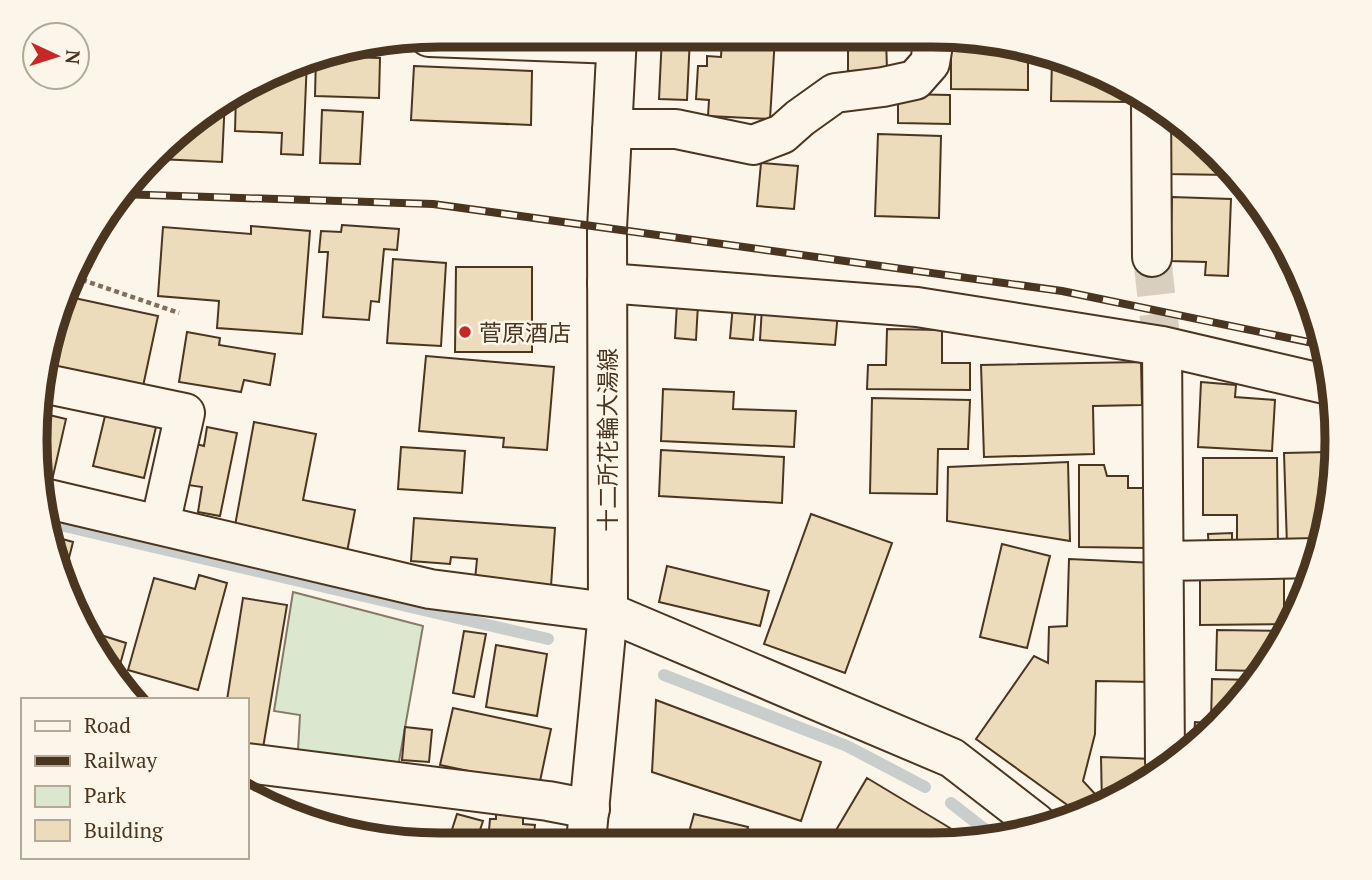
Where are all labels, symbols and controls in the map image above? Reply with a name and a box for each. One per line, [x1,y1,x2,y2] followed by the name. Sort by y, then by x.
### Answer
[21,21,91,91] north arrow
[60,49,86,66] text: N
[479,317,571,348] place label: 菅原酒店
[457,324,473,340] marker: 菅原酒店
[592,348,623,532] street label: 十二所花輪大湯線
[21,698,248,859] legend
[84,711,131,739] text: Road
[84,746,158,774] text: Railway
[84,781,126,809] text: Park
[84,816,164,844] text: Building

